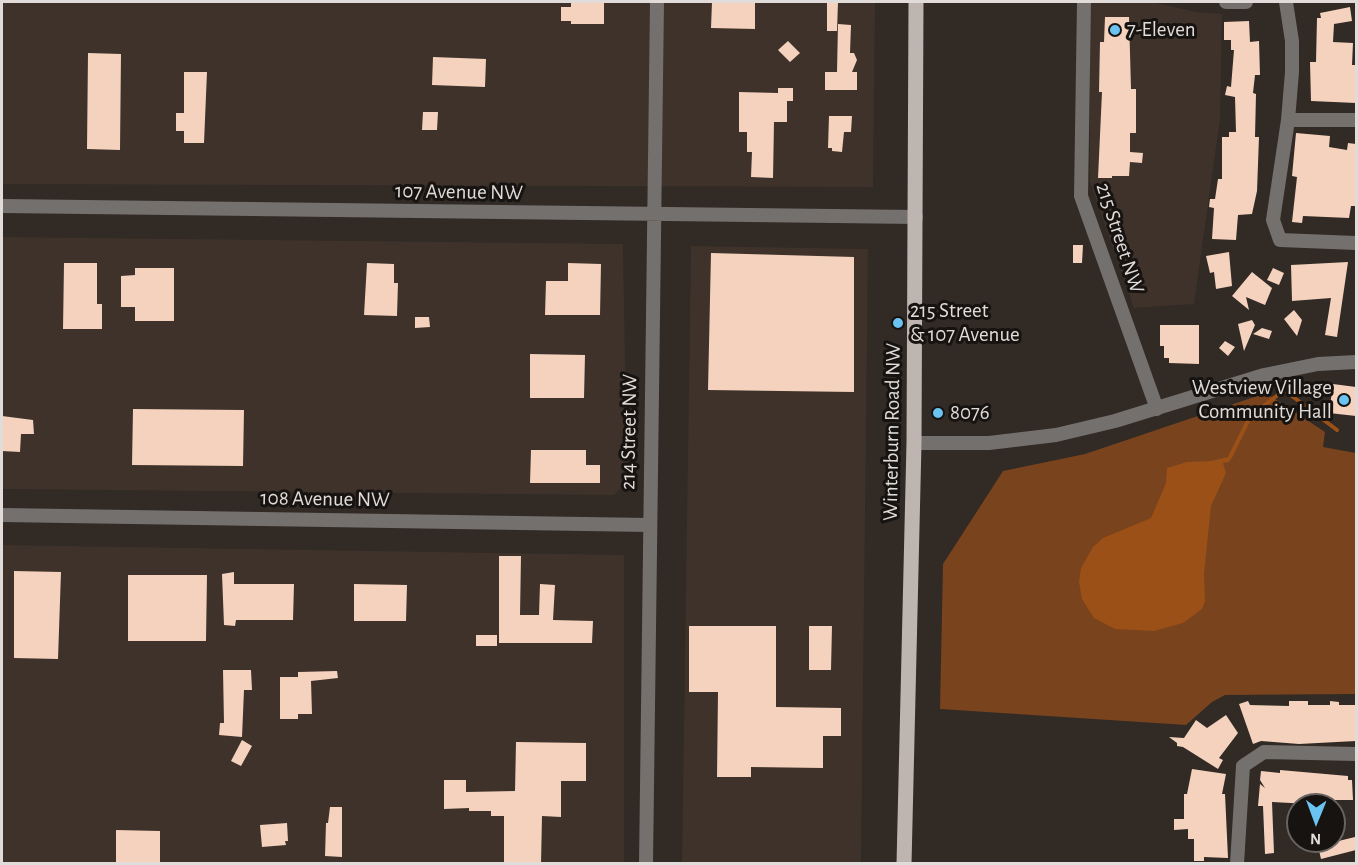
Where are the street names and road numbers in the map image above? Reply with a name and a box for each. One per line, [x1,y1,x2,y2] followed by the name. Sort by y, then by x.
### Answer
[395,178,523,206] street label: 107 Avenue NW
[1090,180,1150,296] street label: 215 Street NW
[878,343,906,521] street label: Winterburn Road NW
[615,374,643,490] street label: 214 Street NW
[260,485,390,513] street label: 108 Avenue NW

